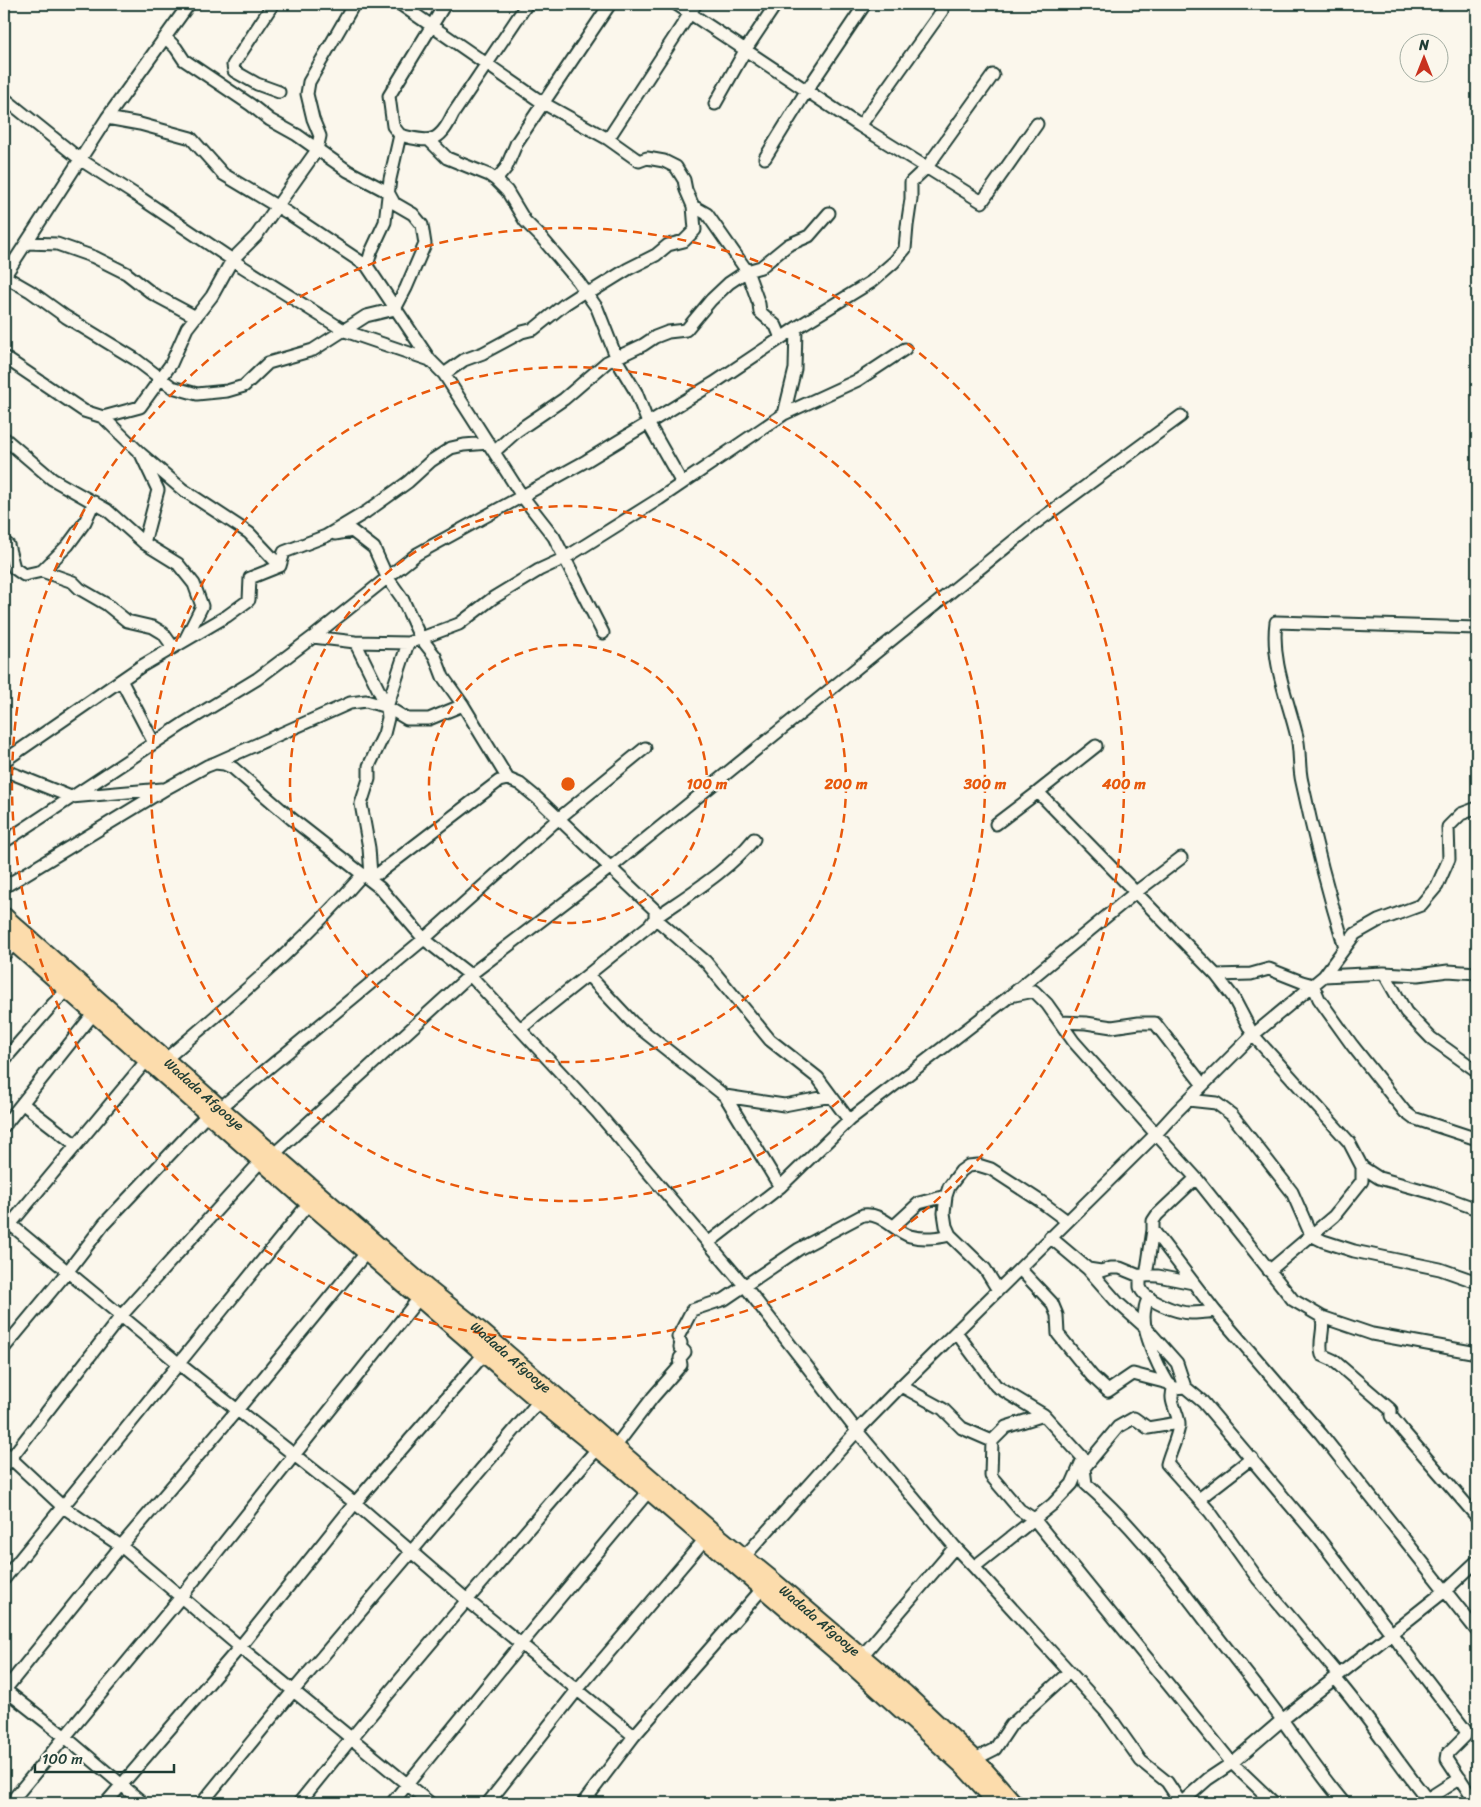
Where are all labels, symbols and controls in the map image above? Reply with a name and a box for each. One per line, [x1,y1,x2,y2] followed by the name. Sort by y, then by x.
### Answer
[1398,32,1448,82] north arrow
[1418,33,1429,58] text: N
[687,771,728,797] text: 100 m
[823,771,868,797] text: 200 m
[963,771,1007,797] text: 300 m
[1101,771,1146,797] text: 400 m
[559,775,577,793] centre of rings
[158,1052,250,1137] street label: Wadada Afgooye
[464,1315,557,1400] street label: Wadada Afgooye
[773,1579,866,1663] street label: Wadada Afgooye
[35,1742,174,1774] scale bar
[42,1746,83,1772] text: 100 m

